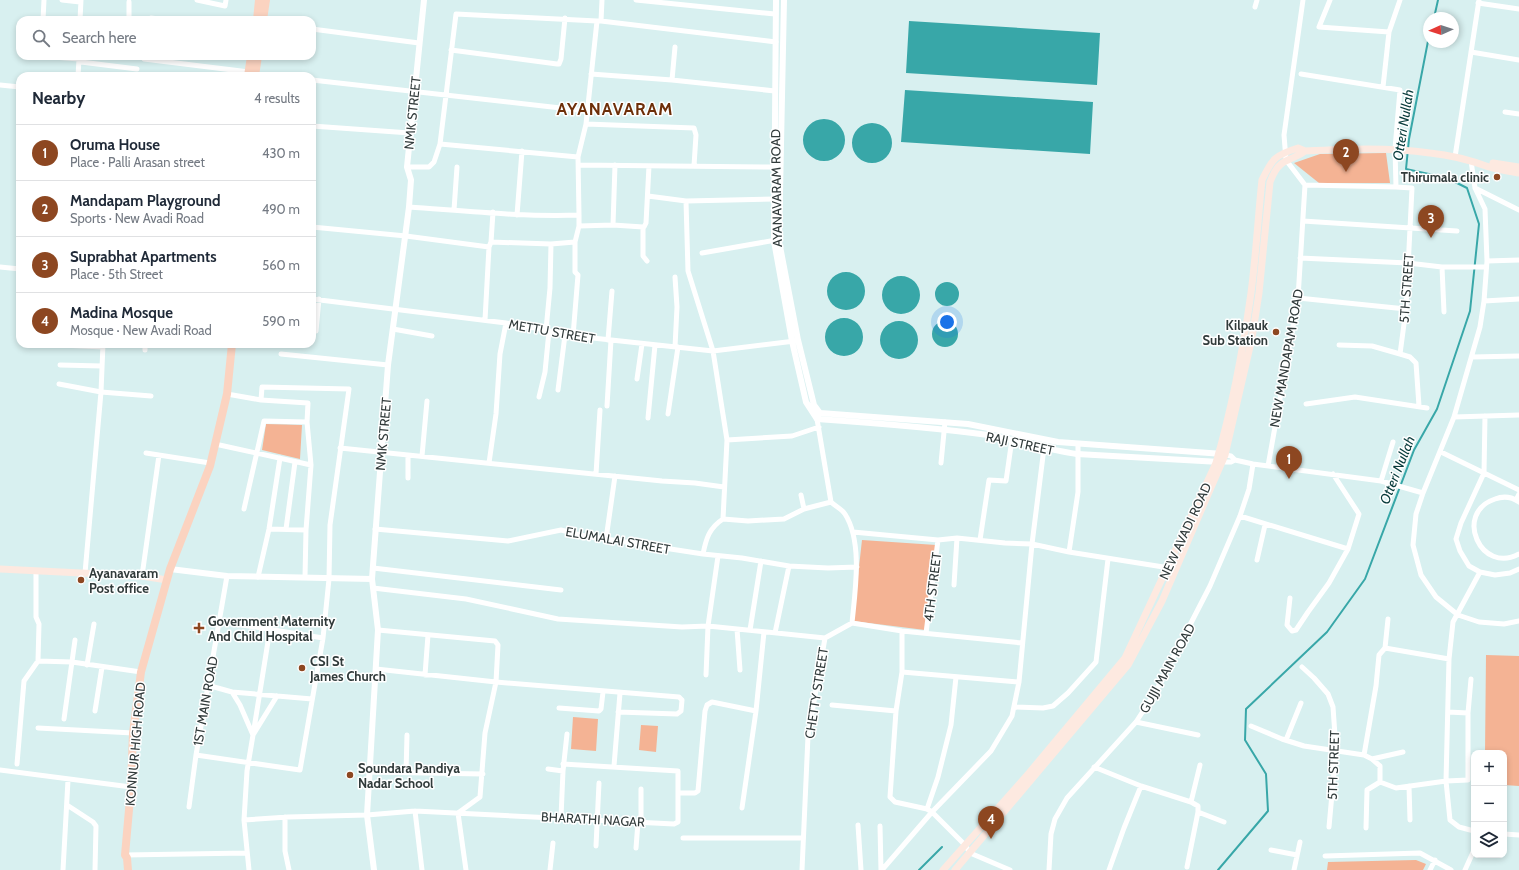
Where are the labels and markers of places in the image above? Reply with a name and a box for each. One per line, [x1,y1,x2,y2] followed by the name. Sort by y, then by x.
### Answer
[1333,139,1359,172] pin: 2
[1401,169,1489,185] place label: Thirumala clinic
[1492,172,1502,182] marker: Thirumala clinic
[1418,205,1444,238] pin: 3
[1203,317,1269,348] place label: Kilpauk Sub Station
[1271,327,1281,337] marker: Kilpauk Sub Station
[1276,446,1302,479] pin: 1
[89,565,158,596] place label: Ayanavaram Post office
[76,575,86,585] marker: Ayanavaram Post office
[208,613,335,644] place label: Government Maternity And Child Hospital
[193,622,205,634] marker: Government Maternity And Child Hospital
[309,653,386,684] place label: CSI St James Church
[297,663,307,673] marker: CSI St James Church
[358,760,460,791] place label: Soundara Pandiya Nadar School
[345,770,355,780] marker: Soundara Pandiya Nadar School
[978,806,1004,839] pin: 4

